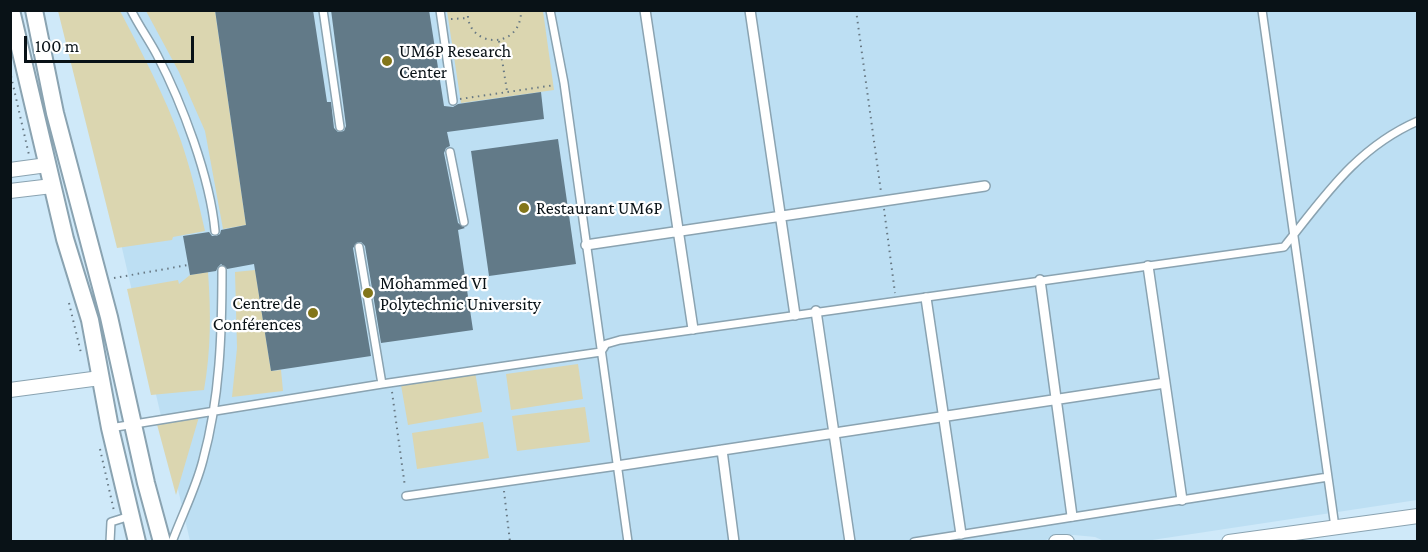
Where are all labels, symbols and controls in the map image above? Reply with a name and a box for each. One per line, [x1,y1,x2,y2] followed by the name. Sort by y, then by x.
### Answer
[27,24,196,62] scale bar
[35,36,79,56] text: 100 m
[399,40,511,82] place label: UM6P Research Center
[380,54,394,68] marker: UM6P Research Center
[536,197,663,219] place label: Restaurant UM6P
[517,201,531,215] marker: Restaurant UM6P
[380,272,541,314] place label: Mohammed VI Polytechnic University
[361,286,375,300] marker: Mohammed VI Polytechnic University
[213,292,301,334] place label: Centre de Conférences
[306,306,320,320] marker: Centre de Conférences

